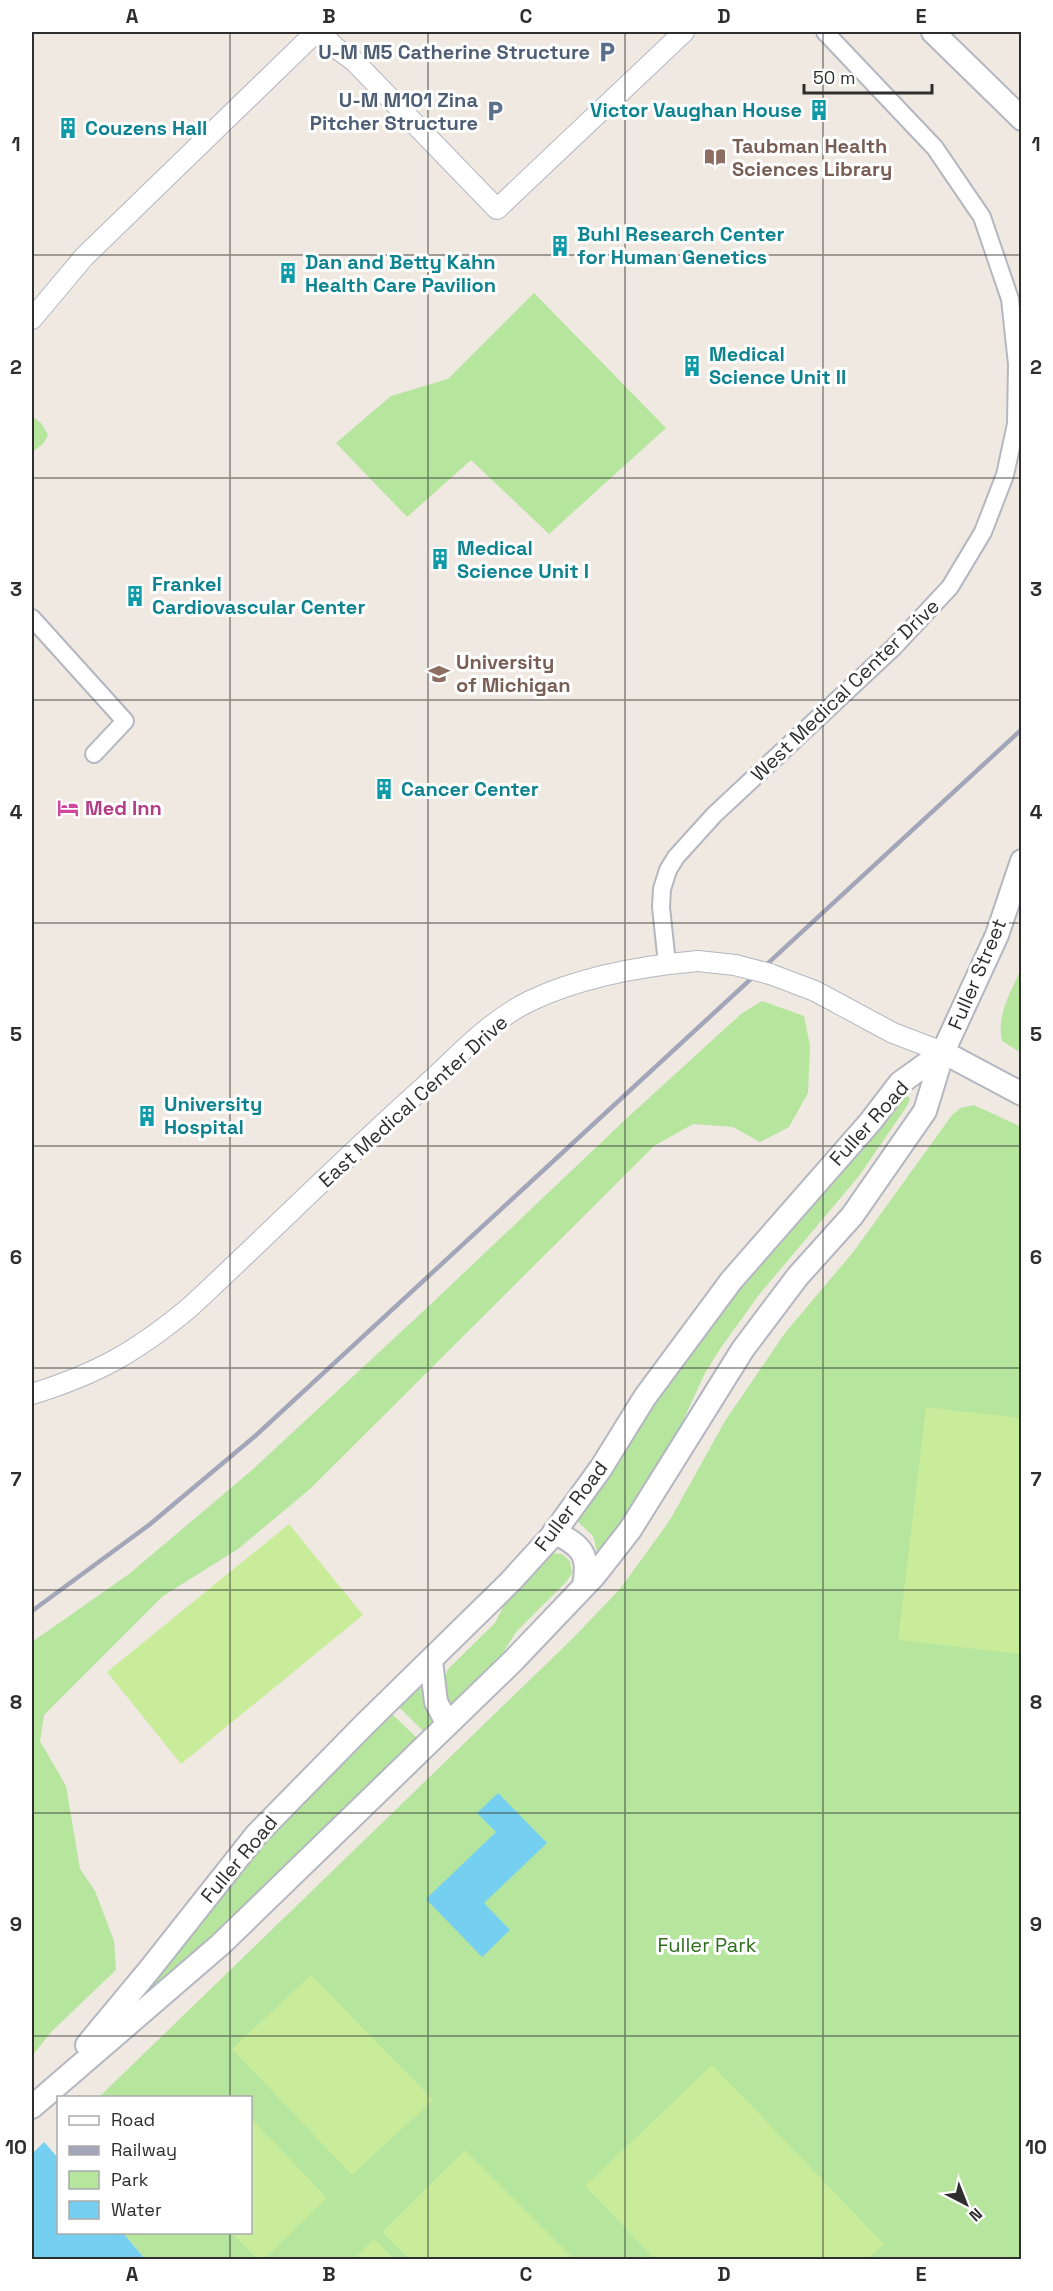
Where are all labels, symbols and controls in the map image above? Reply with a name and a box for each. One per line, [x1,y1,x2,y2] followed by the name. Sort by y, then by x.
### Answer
[126,3,139,29] text: A
[322,3,336,29] text: B
[520,3,533,29] text: C
[717,3,731,29] text: D
[915,3,927,29] text: E
[318,39,590,65] place label: U-M M5 Catherine Structure
[595,40,619,64] parking icon: U-M M5 Catherine Structure
[804,57,932,95] scale bar
[813,66,855,89] text: 50 m
[310,87,478,136] place label: U-M M101 Zina Pitcher Structure
[590,97,802,123] place label: Victor Vaughan House
[807,98,831,122] building icon: Victor Vaughan House
[483,99,507,123] parking icon: U-M M101 Zina Pitcher Structure
[85,115,207,141] place label: Couzens Hall
[56,116,80,140] building icon: Couzens Hall
[11,131,21,157] text: 1
[1031,131,1041,157] text: 1
[732,133,892,182] place label: Taubman Health Sciences Library
[703,145,727,169] library icon: Taubman Health Sciences Library
[577,221,785,270] place label: Buhl Research Center for Human Genetics
[548,234,572,258] building icon: Buhl Research Center for Human Genetics
[305,249,496,298] place label: Dan and Betty Kahn Health Care Pavilion
[276,261,300,285] building icon: Dan and Betty Kahn Health Care Pavilion
[709,341,846,390] place label: Medical Science Unit II
[10,354,22,380] text: 2
[680,354,704,378] building icon: Medical Science Unit II
[1030,354,1042,380] text: 2
[457,535,589,584] place label: Medical Science Unit I
[428,547,452,571] building icon: Medical Science Unit I
[152,571,365,620] place label: Frankel Cardiovascular Center
[10,576,22,602] text: 3
[1030,576,1042,602] text: 3
[123,584,147,608] building icon: Frankel Cardiovascular Center
[745,593,945,787] street label: West Medical Center Drive
[456,649,571,698] place label: University of Michigan
[427,662,451,686] school or university icon: University of Michigan
[401,776,539,802] place label: Cancer Center
[372,777,396,801] building icon: Cancer Center
[85,795,162,821] place label: Med Inn
[56,796,80,820] hotel icon: Med Inn
[10,799,23,825] text: 4
[1030,799,1043,825] text: 4
[942,914,1012,1034] street label: Fuller Street
[313,1009,513,1193] street label: East Medical Center Drive
[10,1021,22,1047] text: 5
[1030,1021,1042,1047] text: 5
[824,1075,914,1171] street label: Fuller Road
[164,1091,262,1140] place label: University Hospital
[135,1104,159,1128] building icon: University Hospital
[10,1244,22,1270] text: 6
[1030,1244,1042,1270] text: 6
[529,1456,613,1556] street label: Fuller Road
[10,1466,22,1492] text: 7
[1030,1466,1042,1492] text: 7
[10,1689,22,1715] text: 8
[1030,1689,1042,1715] text: 8
[195,1810,283,1908] street label: Fuller Road
[10,1911,22,1937] text: 9
[1030,1911,1042,1937] text: 9
[658,1932,757,1958] park label: Fuller Park
[57,2096,252,2234] legend
[111,2108,155,2131] text: Road
[5,2134,27,2160] text: 10
[1025,2134,1047,2160] text: 10
[111,2138,177,2161] text: Railway
[111,2168,149,2191] text: Park
[936,2174,996,2234] north arrow
[111,2198,162,2221] text: Water
[965,2203,987,2226] text: N
[126,2261,139,2287] text: A
[322,2261,336,2287] text: B
[520,2261,533,2287] text: C
[717,2261,731,2287] text: D
[915,2261,927,2287] text: E

